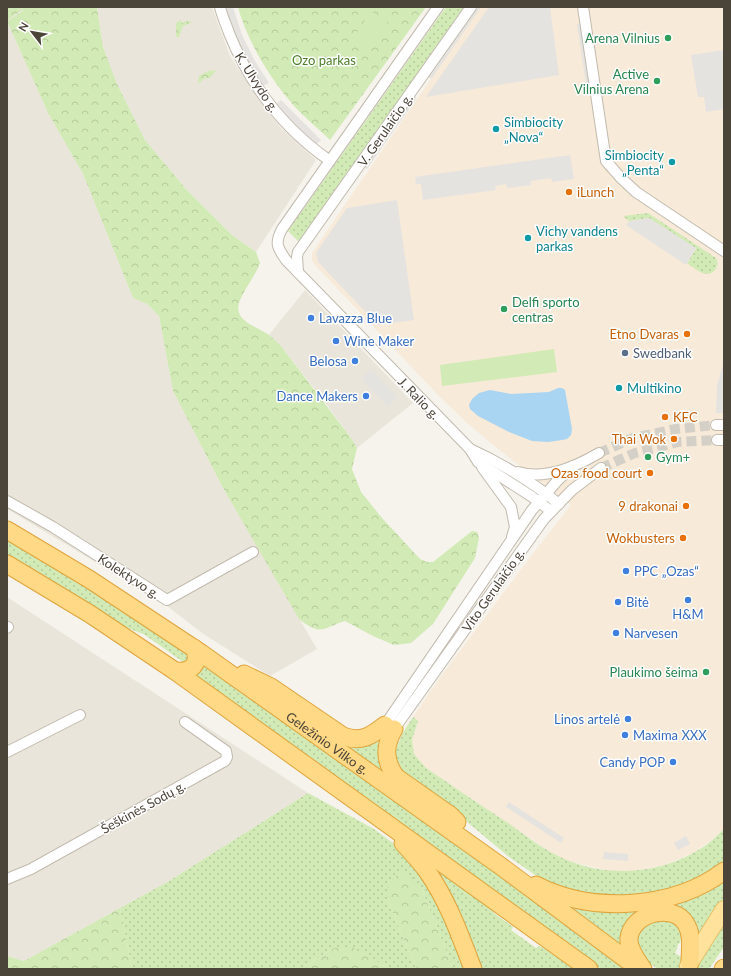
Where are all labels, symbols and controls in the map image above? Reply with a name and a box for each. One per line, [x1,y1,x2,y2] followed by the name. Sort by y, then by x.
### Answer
[12,12,52,52] north arrow
[15,20,31,34] text: N
[585,30,660,46] place label: Arena Vilnius
[663,33,673,43] marker: Arena Vilnius
[232,49,282,115] street label: K. Ulvydo g.
[292,52,356,68] park label: Ozo parkas
[574,66,649,97] place label: Active Vilnius Arena
[652,76,662,86] marker: Active Vilnius Arena
[354,91,416,169] street label: V. Gerulaičio g.
[504,114,564,145] place label: Simbiocity „Nova“
[491,124,501,134] marker: Simbiocity „Nova“
[605,147,664,178] place label: Simbiocity „Penta“
[667,157,677,167] marker: Simbiocity „Penta“
[577,184,614,200] place label: iLunch
[564,187,574,197] marker: iLunch
[536,223,618,254] place label: Vichy vandens parkas
[523,233,533,243] marker: Vichy vandens parkas
[512,294,580,325] place label: Delfi sporto centras
[499,304,509,314] marker: Delfi sporto centras
[319,310,392,326] place label: Lavazza Blue
[306,313,316,323] marker: Lavazza Blue
[610,326,679,342] place label: Etno Dvaras
[682,329,692,339] marker: Etno Dvaras
[344,333,414,349] place label: Wine Maker
[331,336,341,346] marker: Wine Maker
[633,345,692,361] place label: Swedbank
[620,348,630,358] marker: Swedbank
[309,353,347,369] place label: Belosa
[350,356,360,366] marker: Belosa
[395,373,443,423] street label: J. Ralio g.
[627,380,682,396] place label: Multikino
[614,383,624,393] marker: Multikino
[277,388,358,404] place label: Dance Makers
[361,391,371,401] marker: Dance Makers
[673,409,698,425] place label: KFC
[660,412,670,422] marker: KFC
[612,431,666,447] place label: Thai Wok
[669,434,679,444] marker: Thai Wok
[656,449,690,465] place label: Gym+
[643,452,653,462] marker: Gym+
[551,465,642,481] place label: Ozas food court
[645,468,655,478] marker: Ozas food court
[618,498,678,514] place label: 9 drakonai
[681,501,691,511] marker: 9 drakonai
[606,530,675,546] place label: Wokbusters
[678,533,688,543] marker: Wokbusters
[458,545,528,635] street label: Vito Gerulaičio g.
[95,550,163,602] street label: Kolektyvo g.
[634,563,699,579] place label: PPC „Ozas“
[621,566,631,576] marker: PPC „Ozas“
[626,594,649,610] place label: Bitė
[683,595,693,605] marker: H&M
[613,597,623,607] marker: Bitė
[672,606,704,622] place label: H&M
[624,625,678,641] place label: Narvesen
[611,628,621,638] marker: Narvesen
[610,664,698,680] place label: Plaukimo šeima
[701,667,711,677] marker: Plaukimo šeima
[283,708,372,778] street label: Geležinio Vilko g.
[554,711,620,727] place label: Linos artelė
[623,714,633,724] marker: Linos artelė
[633,727,707,743] place label: Maxima XXX
[620,730,630,740] marker: Maxima XXX
[600,754,665,770] place label: Candy POP
[668,757,678,767] marker: Candy POP
[98,777,188,837] street label: Šeškinės Sodų g.

